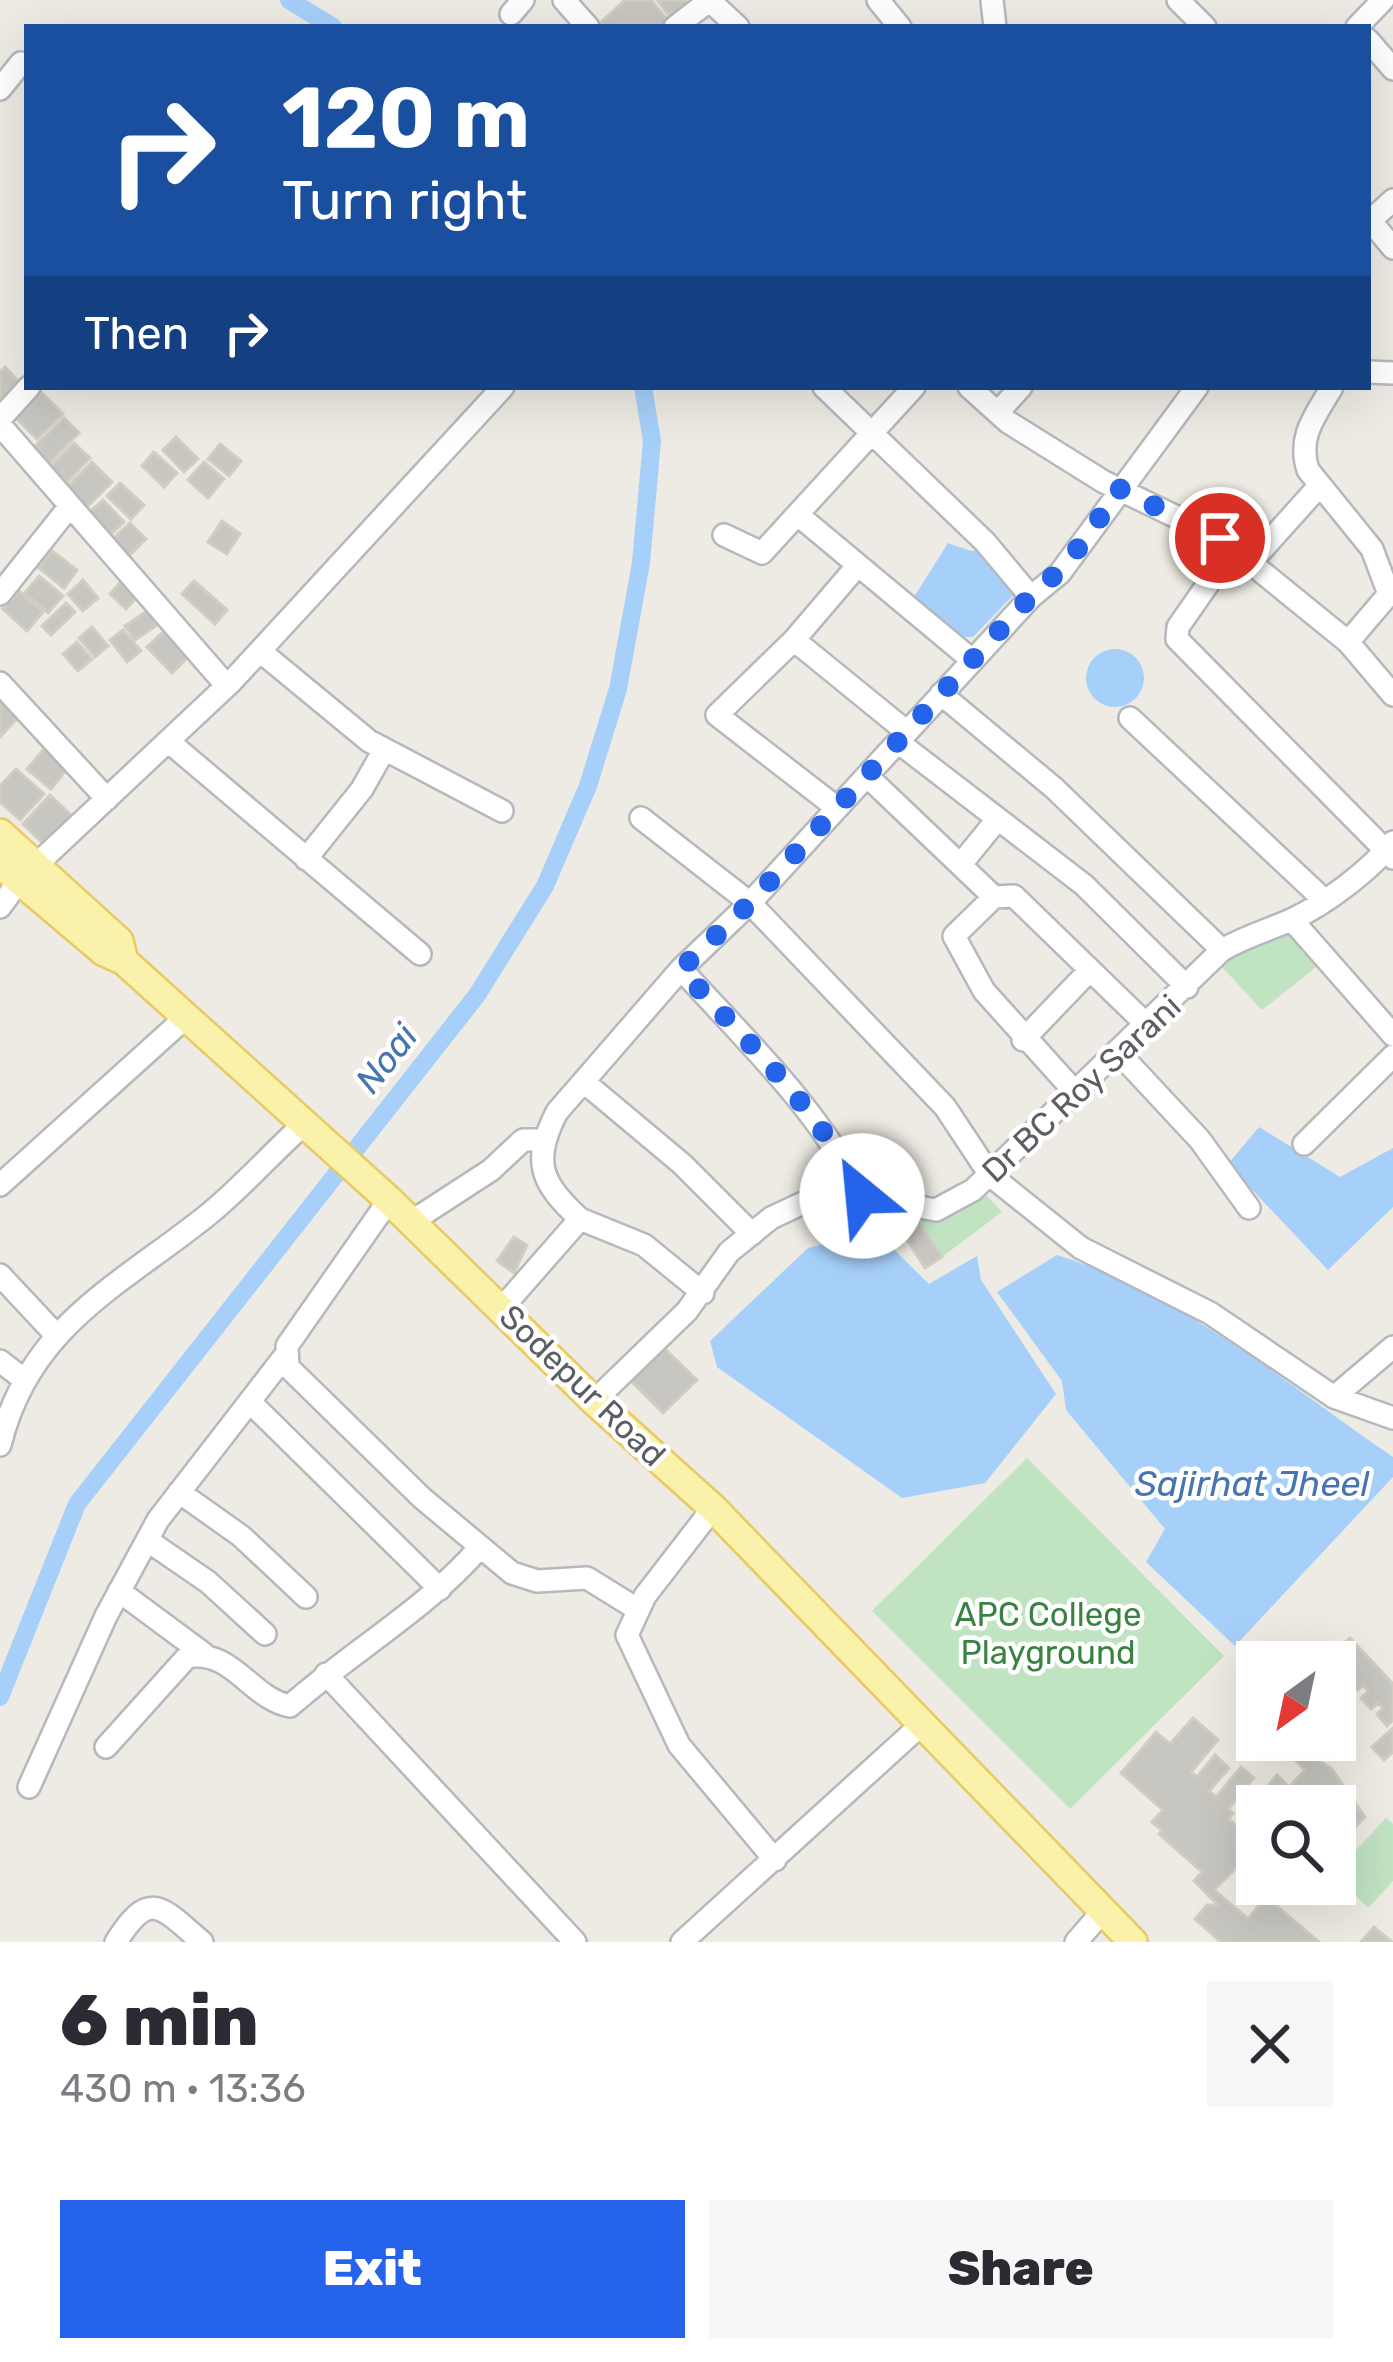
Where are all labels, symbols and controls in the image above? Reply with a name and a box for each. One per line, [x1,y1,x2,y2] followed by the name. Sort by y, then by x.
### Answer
[282,68,530,168] text: 120 m
[84,72,240,228] icon: right
[282,169,527,233] text: Turn right
[213,300,279,366] icon: right
[84,307,189,360] text: Then
[1169,487,1271,589] pin
[1187,505,1253,571] icon: arrive
[974,986,1189,1190] street label: Dr BC Roy Sarani
[346,1014,427,1101] water label: Noai
[799,1133,925,1259] position arrow
[492,1297,674,1474] street label: Sodepur Road
[1135,1462,1370,1505] water label: Sajirhat Jheel
[955,1595,1141,1672] park label: APC College Playground
[1236,1641,1356,1761] north arrow
[1236,1641,1356,1905] map controls
[1236,1785,1356,1905] button: search
[60,1978,259,2063] text: 6 min
[1207,1981,1333,2107] button: close
[60,2066,306,2112] text: 430 m · 13:36
[60,2200,685,2338] button: Exit
[709,2200,1333,2338] button: Share

